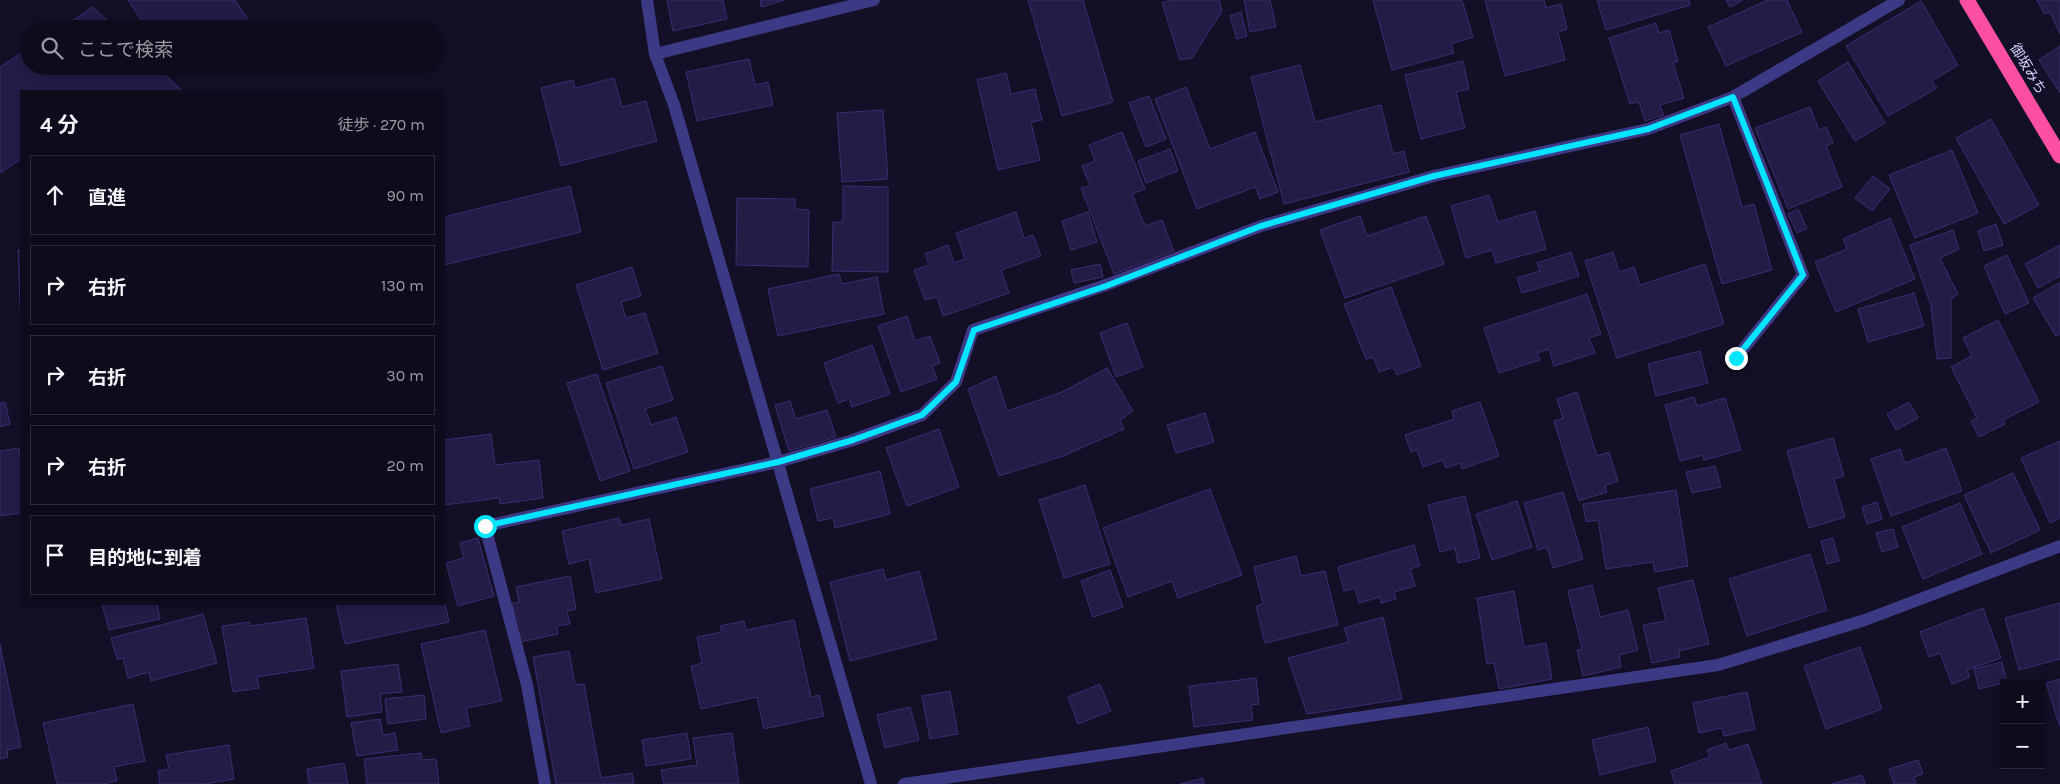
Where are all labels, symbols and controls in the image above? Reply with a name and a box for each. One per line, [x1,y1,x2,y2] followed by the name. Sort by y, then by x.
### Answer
[20,20,445,75] search box
[38,34,66,62] icon: search
[78,39,173,61] text: ここで検索
[2006,41,2050,97] street label: 御坂みち
[40,113,79,137] text: 4 分
[337,115,425,134] text: 徒歩 · 270 m
[41,181,69,209] icon: ahead
[386,186,424,205] text: 90 m
[88,187,126,209] text: 直進
[41,271,69,299] icon: right
[381,276,424,295] text: 130 m
[88,277,126,299] text: 右折
[1725,347,1748,370] route end
[41,361,69,389] icon: right
[386,366,424,385] text: 30 m
[88,367,126,389] text: 右折
[41,451,69,479] icon: right
[386,456,424,475] text: 20 m
[88,457,126,479] text: 右折
[474,515,497,538] route start
[41,541,69,569] icon: arrive
[88,547,202,569] text: 目的地に到着
[2000,679,2045,769] map controls
[2000,679,2045,724] button: +
[2000,724,2045,769] button: −

